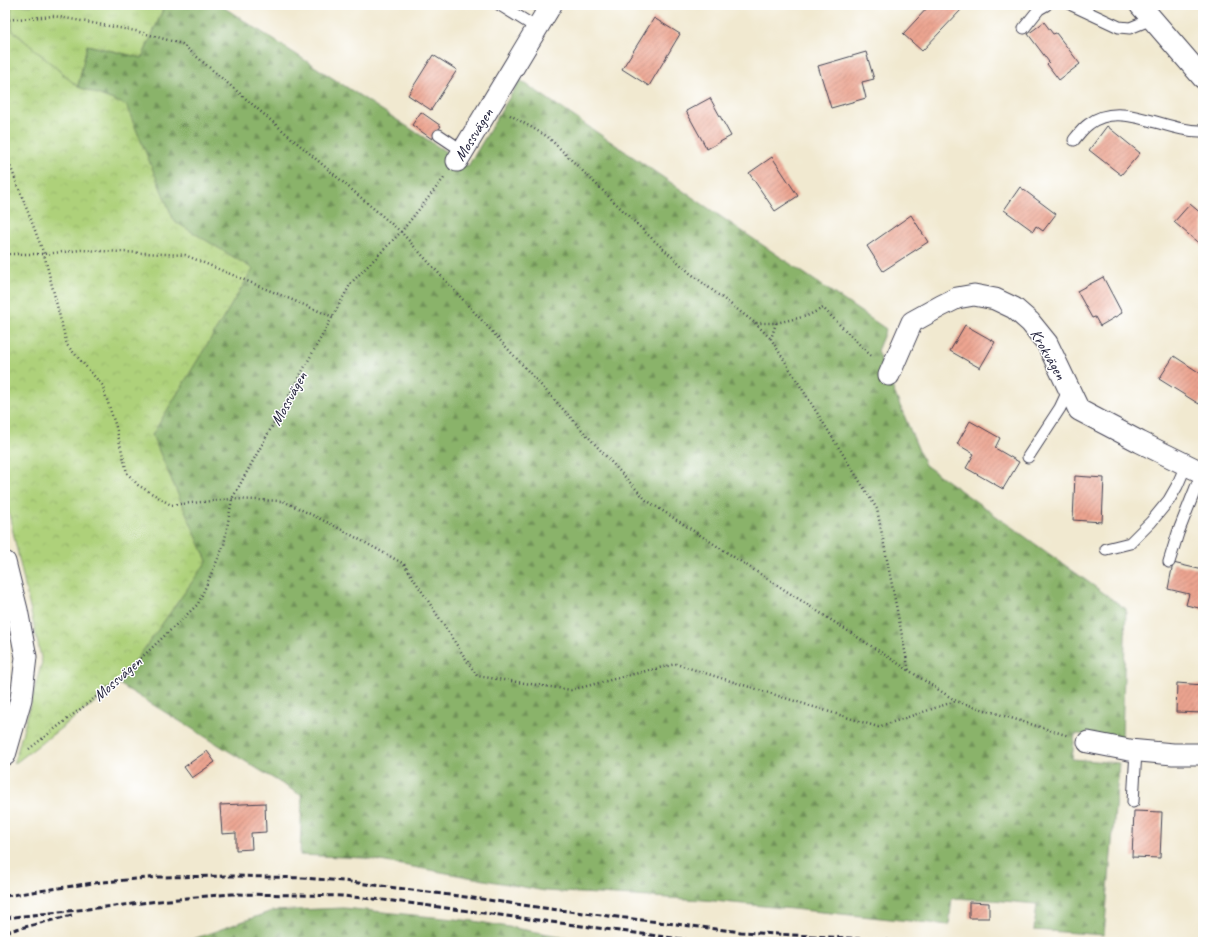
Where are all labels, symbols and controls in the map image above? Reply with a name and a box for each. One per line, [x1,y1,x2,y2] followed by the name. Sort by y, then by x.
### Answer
[450,104,498,165] street label: Mossvägen
[1026,325,1071,384] street label: Krokvägen
[266,367,312,429] street label: Mossvägen
[89,652,147,705] street label: Mossvägen

